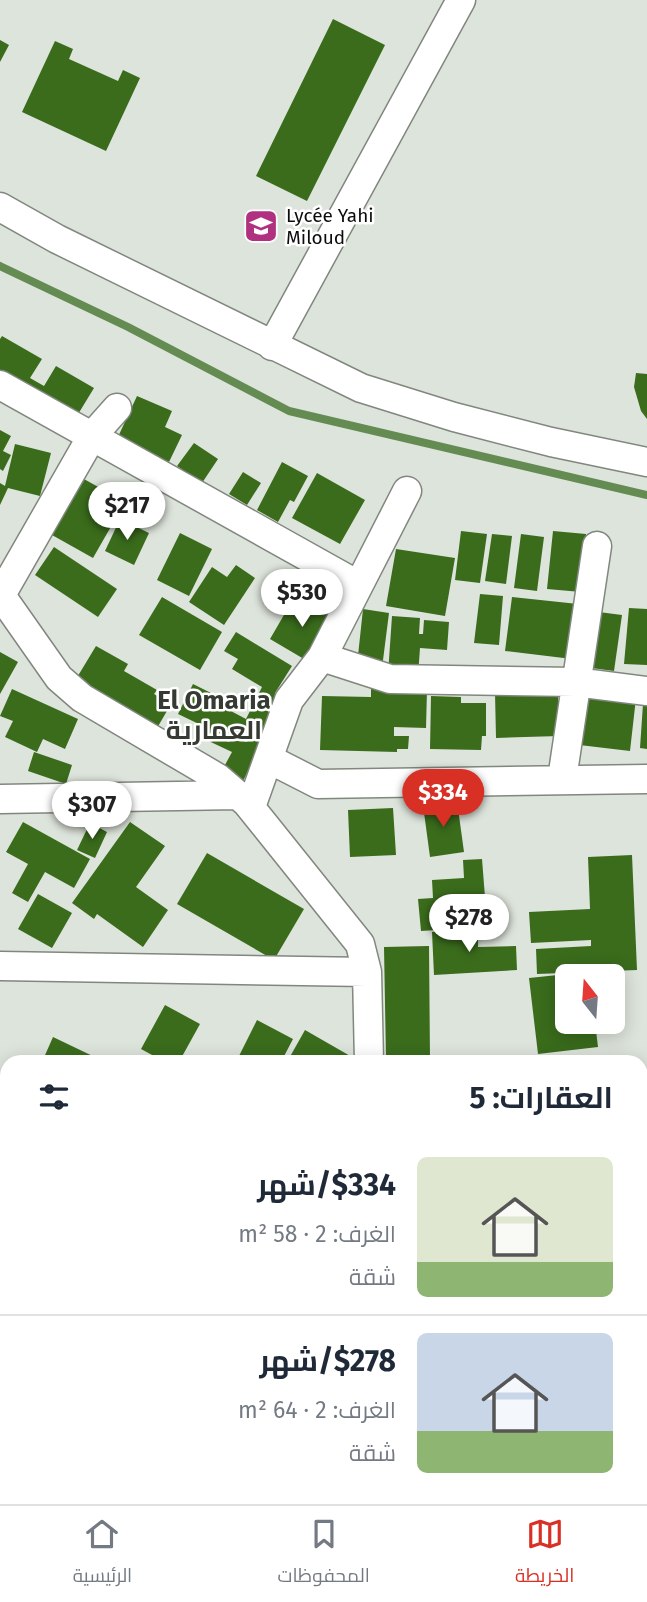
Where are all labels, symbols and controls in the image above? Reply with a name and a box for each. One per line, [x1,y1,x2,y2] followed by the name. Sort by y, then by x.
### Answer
[286,204,374,249] place label: Lycée Yahi Miloud
[242,207,280,245] school or university icon: Lycée Yahi Miloud
[86,482,168,542] pin: $217
[104,491,150,519] text: $217
[261,570,343,629] pin: $530
[277,578,327,606] text: $530
[157,685,271,746] district label: El Omaria العمارية
[402,770,484,829] pin: $334
[418,778,468,806] text: $334
[51,782,133,841] pin: $307
[68,790,116,818] text: $307
[428,894,510,954] pin: $278
[445,903,493,931] text: $278
[555,964,625,1034] north arrow
[555,964,625,1034] map controls
[35,1078,73,1116] icon: filters
[469,1080,613,1116] text: العقارات: 5
[257,1167,396,1203] text: $334/شهر
[473,1185,557,1269] icon: home
[238,1220,396,1248] text: الغرف: 2 · 58 m²
[349,1263,396,1291] text: شقة
[259,1343,396,1379] text: $278/شهر
[473,1361,557,1445] icon: home
[238,1396,396,1424] text: الغرف: 2 · 64 m²
[349,1439,396,1467] text: شقة
[73,1515,132,1593] tab: الرئيسية
[277,1515,370,1593] tab: المحفوظات
[515,1515,574,1593] tab: الخريطة

